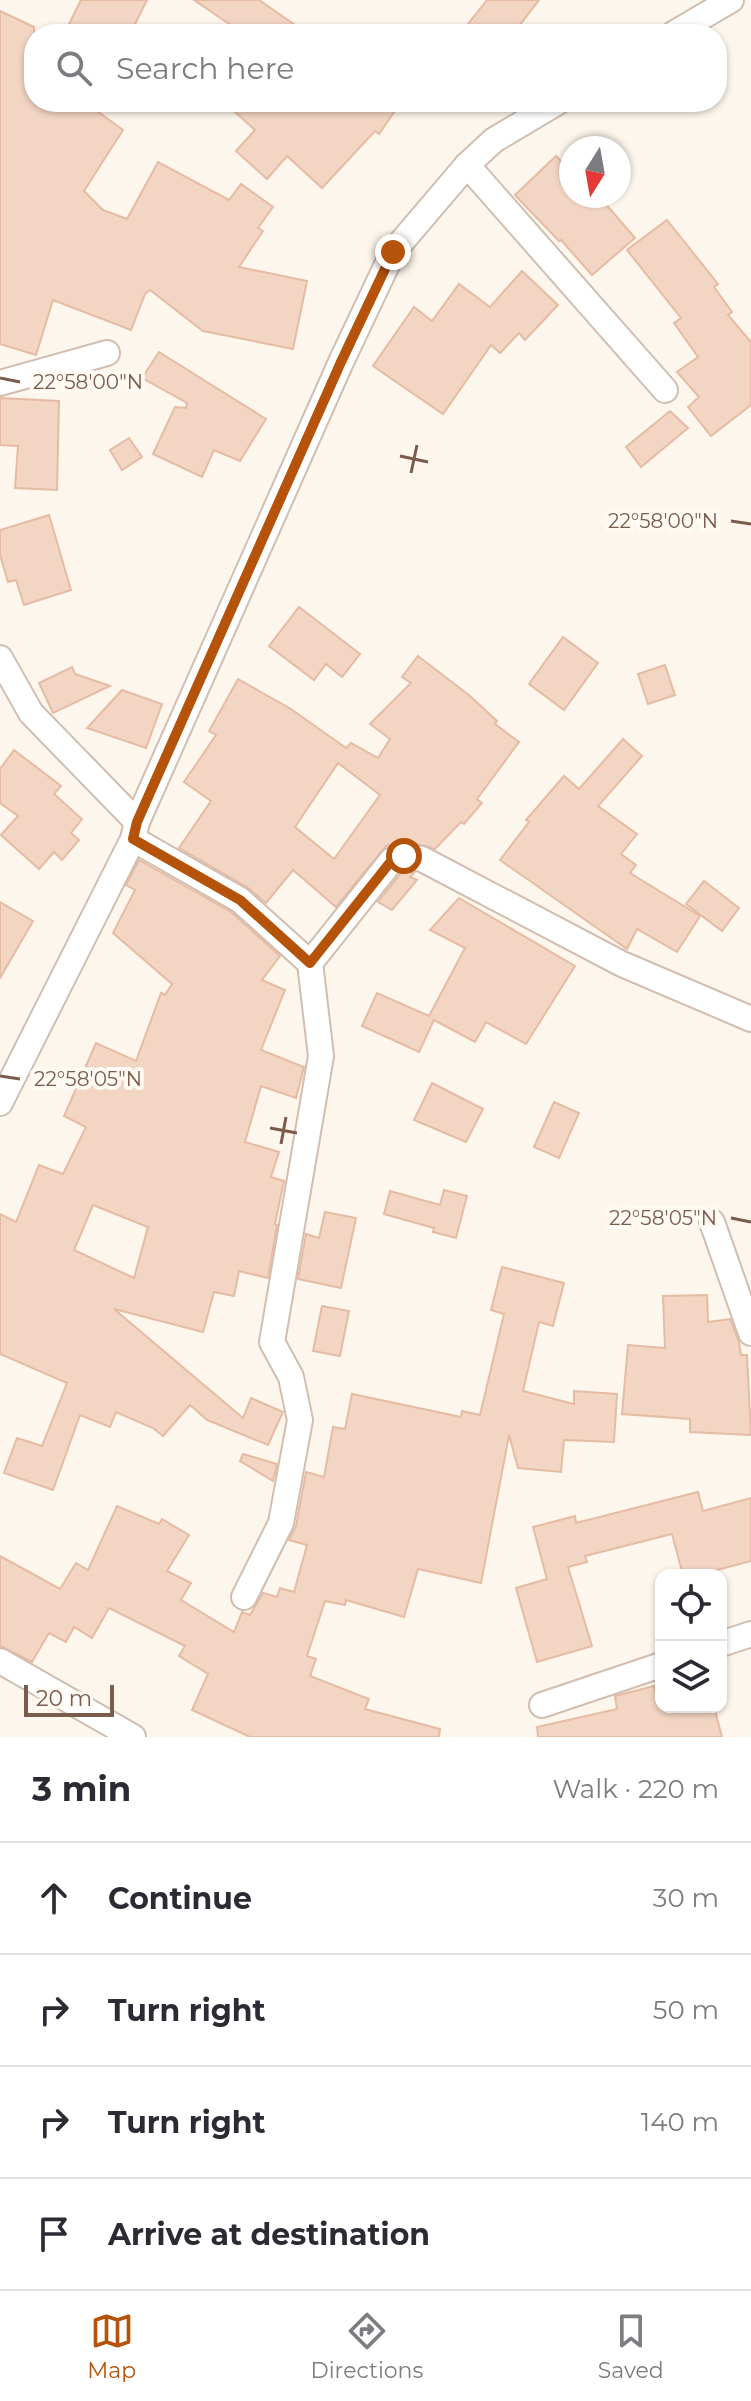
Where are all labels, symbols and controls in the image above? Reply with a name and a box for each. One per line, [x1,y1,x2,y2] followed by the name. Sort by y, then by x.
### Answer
[24,24,727,112] search box
[52,46,96,90] icon: search
[116,50,294,87] text: Search here
[559,136,631,208] north arrow
[375,234,411,270] route end
[33,370,143,394] text: 22°58'00"N
[608,509,718,533] text: 22°58'00"N
[386,838,422,874] route start
[34,1067,142,1091] text: 22°58'05"N
[609,1206,717,1230] text: 22°58'05"N
[655,1569,727,1713] map controls
[655,1569,727,1641] button: locate
[655,1641,727,1713] button: layers
[24,1681,114,1717] scale bar
[36,1685,92,1712] text: 20 m
[32,1768,131,1810] text: 3 min
[552,1773,719,1805] text: Walk · 220 m
[32,1876,76,1920] icon: ahead
[108,1880,252,1917] text: Continue
[653,1882,719,1914] text: 30 m
[32,1988,76,2032] icon: right
[108,1992,265,2029] text: Turn right
[653,1994,719,2026] text: 50 m
[32,2100,76,2144] icon: right
[108,2104,265,2141] text: Turn right
[641,2106,719,2138] text: 140 m
[32,2212,76,2256] icon: arrive
[108,2216,430,2253] text: Arrive at destination
[87,2309,136,2384] tab: Map
[311,2309,423,2384] tab: Directions
[598,2309,664,2384] tab: Saved

